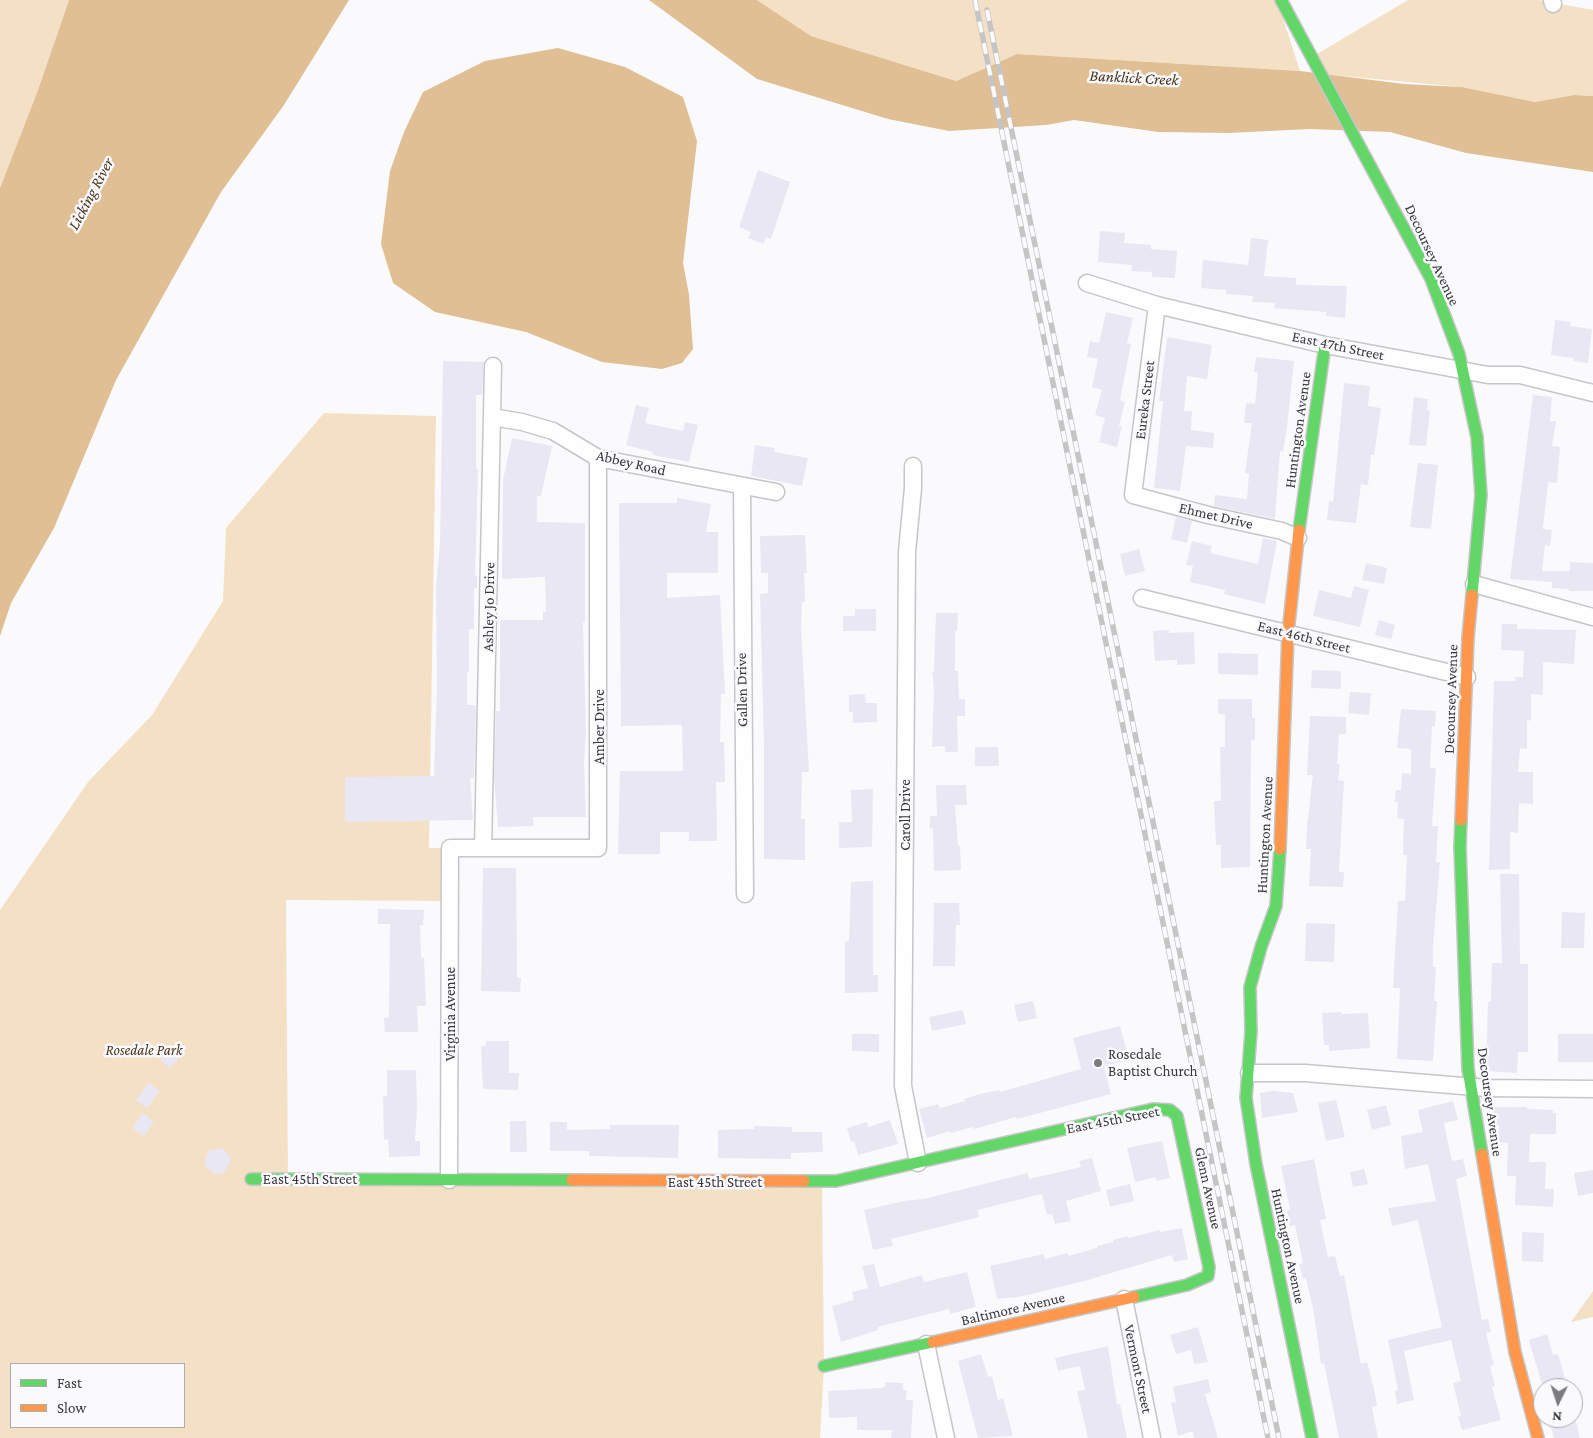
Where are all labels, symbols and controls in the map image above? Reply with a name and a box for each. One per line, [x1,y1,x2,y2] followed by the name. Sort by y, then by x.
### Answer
[1089,66,1179,90] water label: Banklick Creek
[64,155,118,233] water label: Licking River
[1401,201,1463,309] street label: Decoursey Avenue
[1290,327,1386,365] street label: East 47th Street
[1131,359,1159,441] street label: Eureka Street
[1281,371,1315,489] street label: Huntington Avenue
[595,446,667,480] street label: Abbey Road
[1177,499,1255,533] street label: Ehmet Drive
[479,562,499,652] street label: Ashley Jo Drive
[1256,617,1352,657] street label: East 46th Street
[1440,644,1462,754] street label: Decoursey Avenue
[732,653,752,727] street label: Gallen Drive
[590,689,608,765] street label: Amber Drive
[1253,776,1277,894] street label: Huntington Avenue
[896,779,914,851] street label: Caroll Drive
[441,967,459,1061] street label: Virginia Avenue
[105,1041,183,1059] park label: Rosedale Park
[1108,1045,1198,1080] place label: Rosedale Baptist Church
[1473,1046,1507,1158] street label: Decoursey Avenue
[1092,1057,1104,1069] marker: Rosedale Baptist Church
[1065,1102,1161,1138] street label: East 45th Street
[1191,1145,1225,1231] street label: Glenn Avenue
[263,1170,357,1188] street label: East 45th Street
[668,1173,762,1191] street label: East 45th Street
[1267,1187,1309,1305] street label: Huntington Avenue
[959,1288,1067,1330] street label: Baltimore Avenue
[1120,1323,1156,1415] street label: Vermont Street
[10,1363,185,1428] legend
[57,1375,82,1391] text: Fast
[1533,1378,1583,1428] north arrow
[57,1400,86,1416] text: Slow
[1552,1409,1562,1425] text: N

